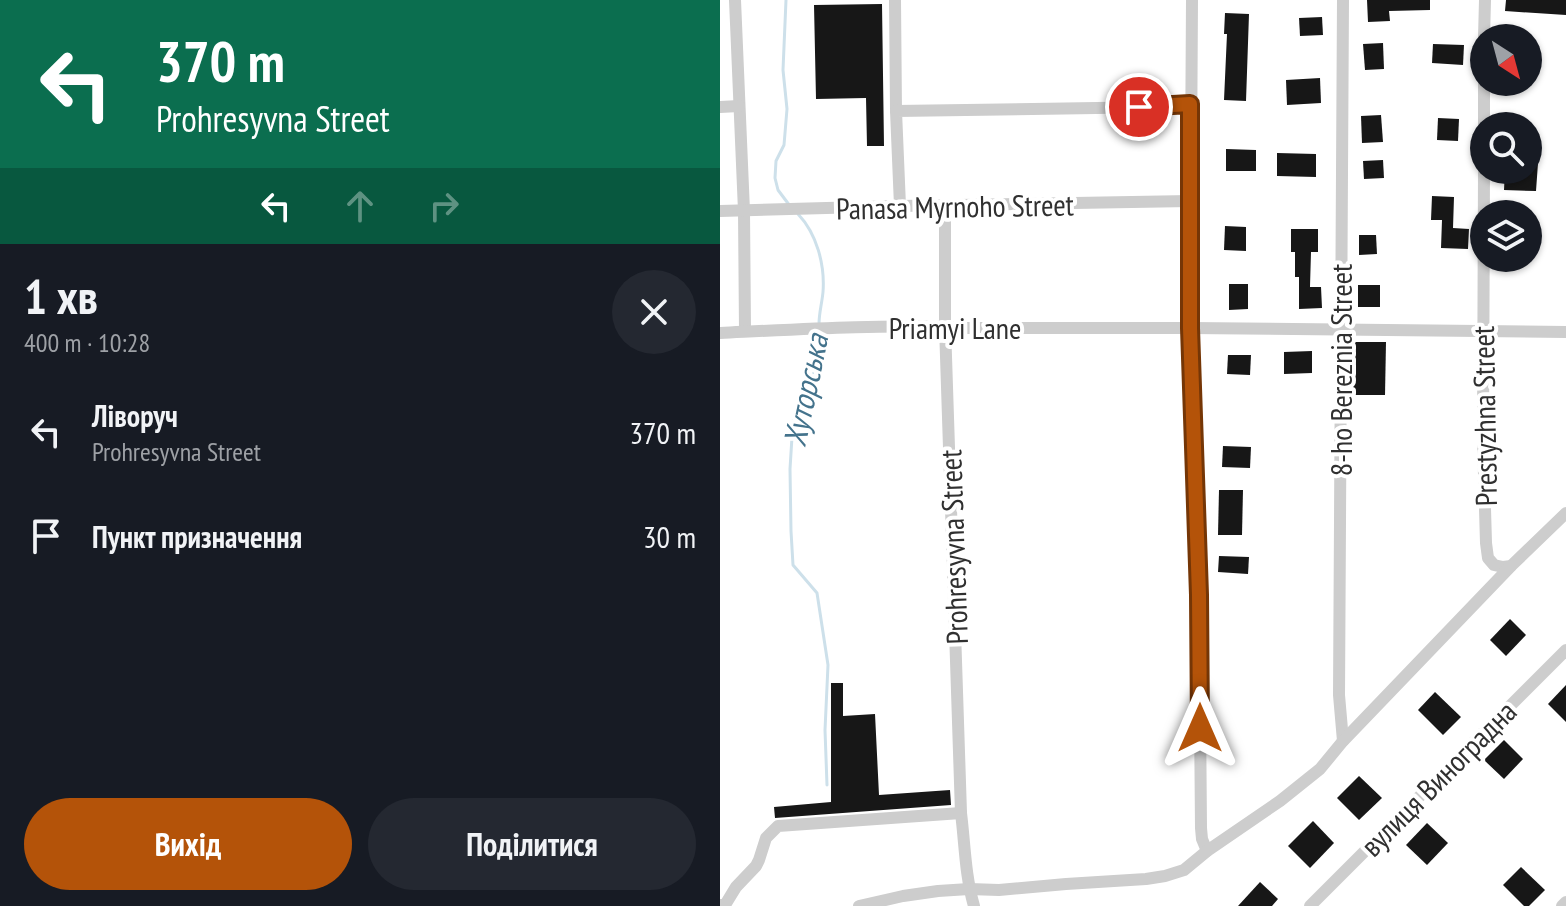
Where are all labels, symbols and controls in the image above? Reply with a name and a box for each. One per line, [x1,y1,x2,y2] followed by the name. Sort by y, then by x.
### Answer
[1470,24,1542,96] north arrow
[1470,24,1542,272] map controls
[156,25,285,97] text: 370 m
[24,32,128,136] icon: left
[1105,73,1173,141] pin
[1117,85,1161,129] icon: arrive
[156,95,390,142] text: Prohresyvna Street
[1470,112,1542,184] button: search
[254,184,298,228] icon: left
[338,184,382,228] icon: ahead
[422,184,466,228] icon: right
[836,184,1075,228] street label: Panasa Myrnoho Street
[1470,200,1542,272] button: layers
[1321,263,1360,476] street label: 8-ho Bereznia Street
[24,265,98,327] text: 1 хв
[612,270,696,354] button: close
[889,308,1021,347] street label: Priamyi Lane
[1463,325,1505,506] street label: Prestyzhna Street
[24,326,150,359] text: 400 m · 10:28
[773,328,838,450] water label: Хуторська
[92,396,178,435] text: Ліворуч
[24,410,68,454] icon: left
[630,413,696,452] text: 370 m
[92,435,261,468] text: Prohresyvna Street
[930,448,976,645] street label: Prohresyvna Street
[24,514,68,558] icon: arrive
[92,517,302,556] text: Пункт призначення
[643,517,696,556] text: 30 m
[1158,686,1242,770] position arrow
[1352,692,1524,864] street label: вулиця Виноградна
[24,798,352,890] button: Вихід
[368,798,696,890] button: Поділитися

